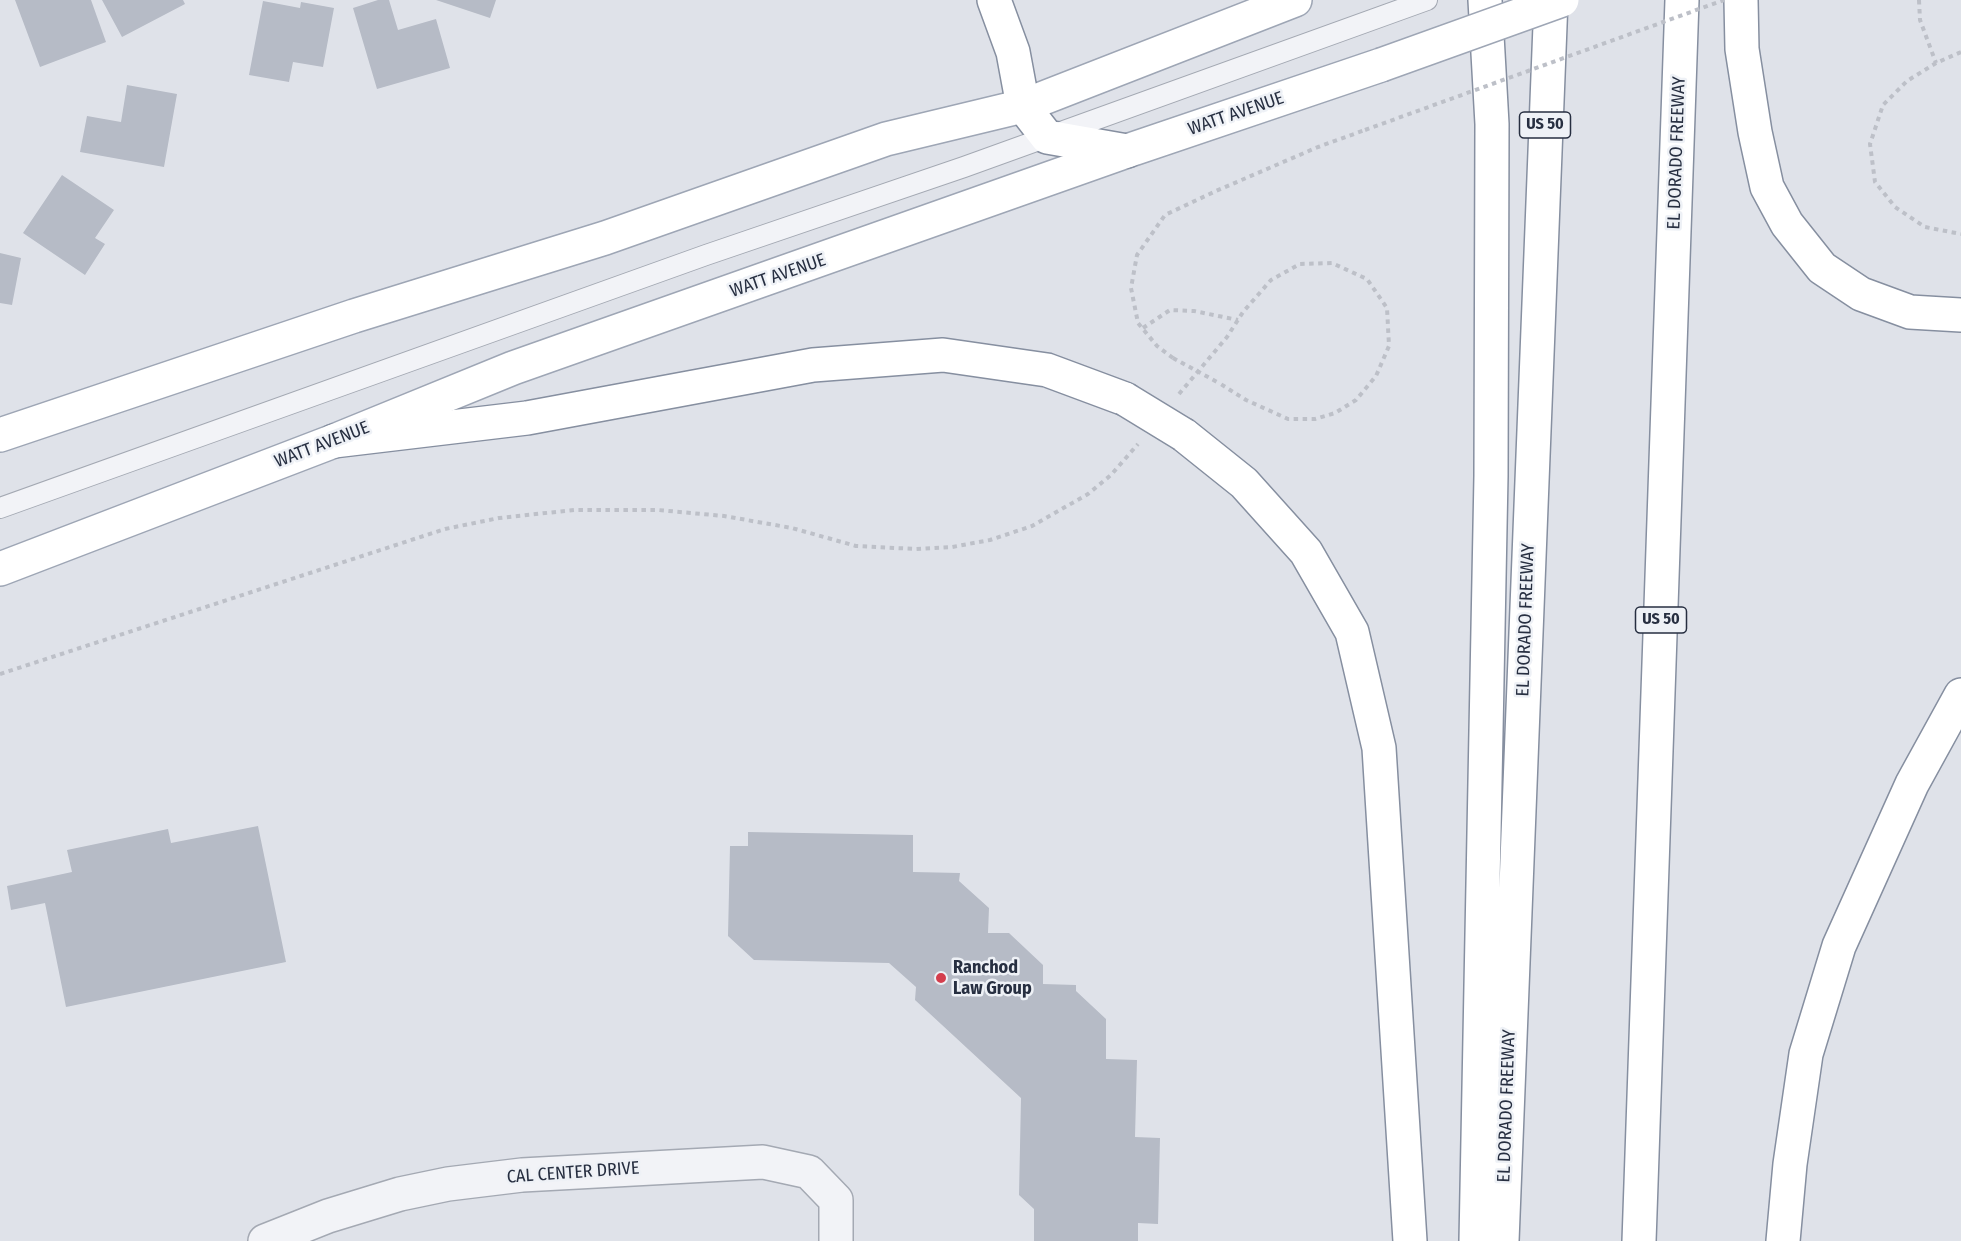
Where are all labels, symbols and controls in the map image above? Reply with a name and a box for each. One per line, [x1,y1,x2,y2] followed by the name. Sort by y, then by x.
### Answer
[1664,76,1690,230] street label: EL DORADO FREEWAY
[1185,88,1287,140] street label: WATT AVENUE
[1520,112,1570,138] road number: US 50
[727,250,829,302] street label: WATT AVENUE
[272,417,372,473] street label: WATT AVENUE
[1513,543,1539,697] street label: EL DORADO FREEWAY
[1636,607,1686,633] road number: US 50
[953,957,1032,1000] place label: Ranchod Law Group
[934,971,948,985] marker: Ranchod Law Group
[1494,1029,1520,1183] street label: EL DORADO FREEWAY
[506,1158,640,1188] street label: CAL CENTER DRIVE

